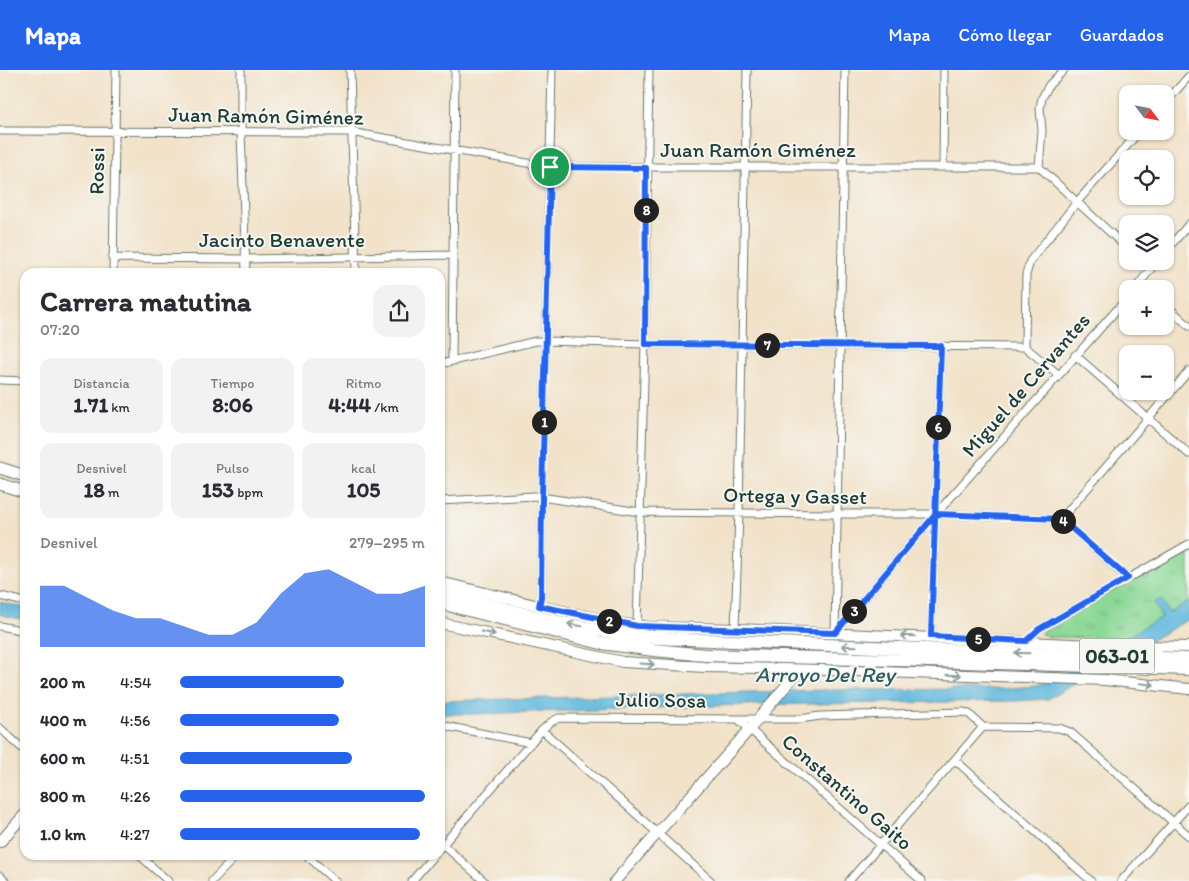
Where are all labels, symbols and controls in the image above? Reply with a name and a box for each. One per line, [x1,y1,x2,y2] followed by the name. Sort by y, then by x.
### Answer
[25,21,81,50] text: Mapa
[889,24,930,46] text: Mapa
[958,24,1052,46] text: Cómo llegar
[1080,24,1164,46] text: Guardados
[1119,85,1174,140] north arrow
[1119,85,1174,400] map controls
[168,101,364,130] street label: Juan Ramón Giménez
[660,137,856,162] street label: Juan Ramón Giménez
[529,146,571,188] pin
[84,147,109,195] street label: Rossi
[1119,150,1174,205] button: locate
[536,153,564,181] icon: arrive
[634,198,658,222] pin: 8
[643,202,650,219] text: 8
[1119,215,1174,270] button: layers
[199,227,365,252] street label: Jacinto Benavente
[1119,280,1174,335] button: +
[40,284,251,318] text: Carrera matutina
[373,285,425,337] button: share
[956,308,1095,462] street label: Miguel de Cervantes
[40,320,80,339] text: 07:20
[754,332,780,358] pin: 7
[764,337,771,354] text: 7
[1119,345,1174,400] button: −
[73,375,130,392] text: Distancia
[211,375,254,392] text: Tiempo
[346,375,381,392] text: Ritmo
[73,392,108,417] text: 1.71
[212,392,253,417] text: 8:06
[328,392,371,417] text: 4:44
[108,399,130,416] text: km
[371,399,399,416] text: /km
[532,410,556,434] pin: 1
[541,414,548,431] text: 1
[926,414,950,440] pin: 6
[935,419,942,436] text: 6
[76,460,127,477] text: Desnivel
[216,460,249,477] text: Pulso
[351,460,376,477] text: kcal
[83,477,105,502] text: 18
[202,477,234,502] text: 153
[347,477,380,502] text: 105
[723,482,867,509] street label: Ortega y Gasset
[105,484,120,501] text: m
[234,484,263,501] text: bpm
[1050,508,1076,534] pin: 4
[1059,513,1068,530] text: 4
[40,533,98,552] text: Desnivel
[349,533,425,552] text: 279–295 m
[842,598,866,624] pin: 3
[851,603,858,620] text: 3
[596,608,622,634] pin: 2
[606,613,613,630] text: 2
[567,620,583,630] one-way arrow
[966,626,990,652] pin: 5
[479,629,495,638] one-way arrow
[900,631,916,640] one-way arrow
[975,631,982,648] text: 5
[1080,638,1154,674] road number: 063-01
[841,641,857,650] one-way arrow
[1015,648,1031,657] one-way arrow
[638,659,655,669] one-way arrow
[755,661,898,688] water label: Arroyo Del Rey
[945,670,961,680] one-way arrow
[40,673,85,692] text: 200 m
[120,673,152,692] text: 4:54
[1139,679,1155,689] one-way arrow
[615,686,707,713] street label: Julio Sosa
[40,711,86,730] text: 400 m
[120,711,150,730] text: 4:56
[777,728,918,855] street label: Constantino Gaito
[40,749,85,768] text: 600 m
[120,749,149,768] text: 4:51
[40,787,86,806] text: 800 m
[120,787,150,806] text: 4:26
[40,825,86,844] text: 1.0 km
[120,825,150,844] text: 4:27

